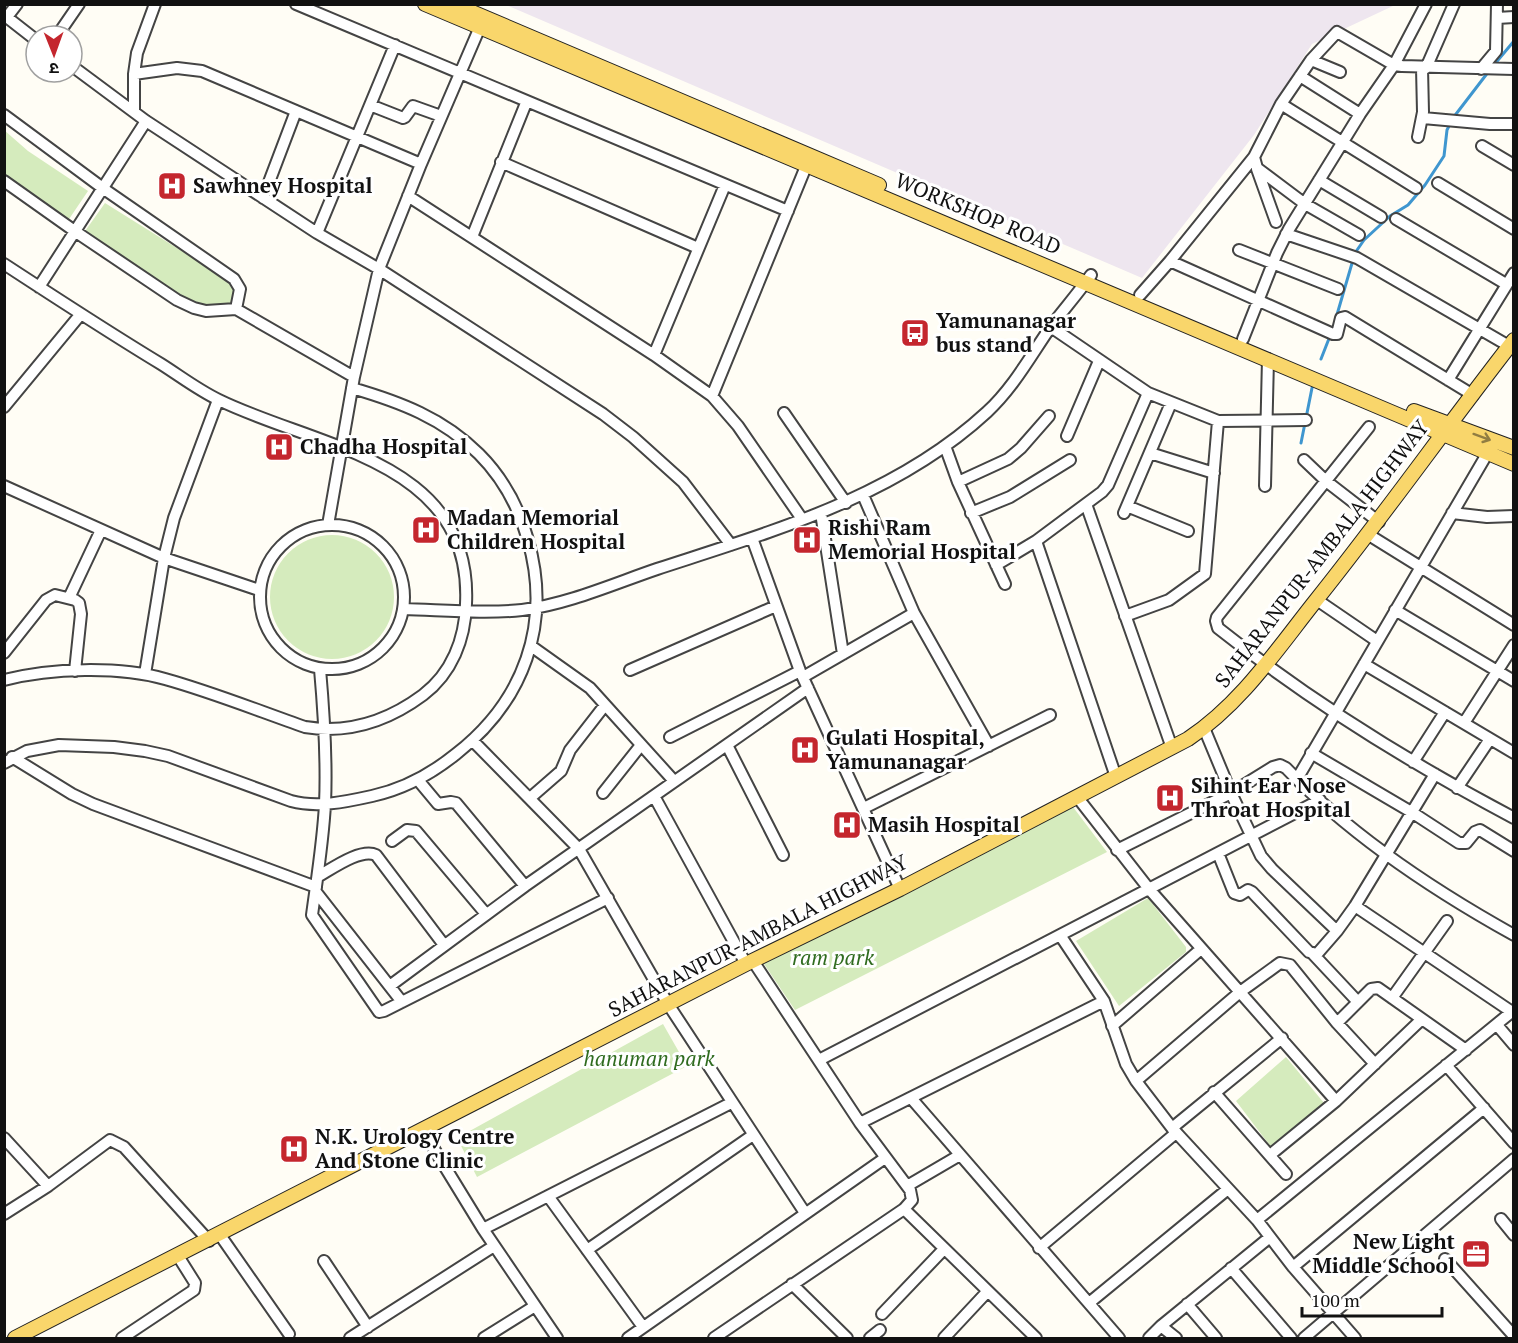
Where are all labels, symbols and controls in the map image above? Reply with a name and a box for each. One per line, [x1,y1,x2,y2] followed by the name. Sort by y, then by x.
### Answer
[24,24,84,84] north arrow
[49,58,59,80] text: उ
[891,166,1066,261] street label: WORKSHOP ROAD
[156,170,188,202] hospital icon: Sawhney Hospital
[193,171,372,199] place label: Sawhney Hospital
[935,306,1076,358] place label: Yamunanagar bus stand
[899,317,931,349] bus stop icon: Yamunanagar bus stand
[1208,413,1435,693] street label: SAHARANPUR-AMBALA HIGHWAY
[263,431,295,463] hospital icon: Chadha Hospital
[300,432,467,460] place label: Chadha Hospital
[1472,433,1490,444] one-way arrow
[447,503,625,555] place label: Madan Memorial Children Hospital
[828,513,1016,565] place label: Rishi Ram Memorial Hospital
[410,514,442,546] hospital icon: Madan Memorial Children Hospital
[791,524,823,556] hospital icon: Rishi Ram Memorial Hospital
[826,723,985,775] place label: Gulati Hospital, Yamunanagar
[789,734,821,766] hospital icon: Gulati Hospital, Yamunanagar
[1191,771,1351,823] place label: Sihint Ear Nose Throat Hospital
[1154,782,1186,814] hospital icon: Sihint Ear Nose Throat Hospital
[831,809,863,841] hospital icon: Masih Hospital
[868,810,1020,838] place label: Masih Hospital
[603,847,912,1023] street label: SAHARANPUR-AMBALA HIGHWAY
[792,943,875,971] park label: ram park
[583,1044,715,1072] park label: hanuman park
[315,1122,515,1174] place label: N.K. Urology Centre And Stone Clinic
[278,1133,310,1165] hospital icon: N.K. Urology Centre And Stone Clinic
[1312,1227,1456,1279] place label: New Light Middle School
[1460,1238,1492,1270] office icon: New Light Middle School
[1302,1280,1442,1318] scale bar
[1311,1288,1360,1312] text: 100 m

